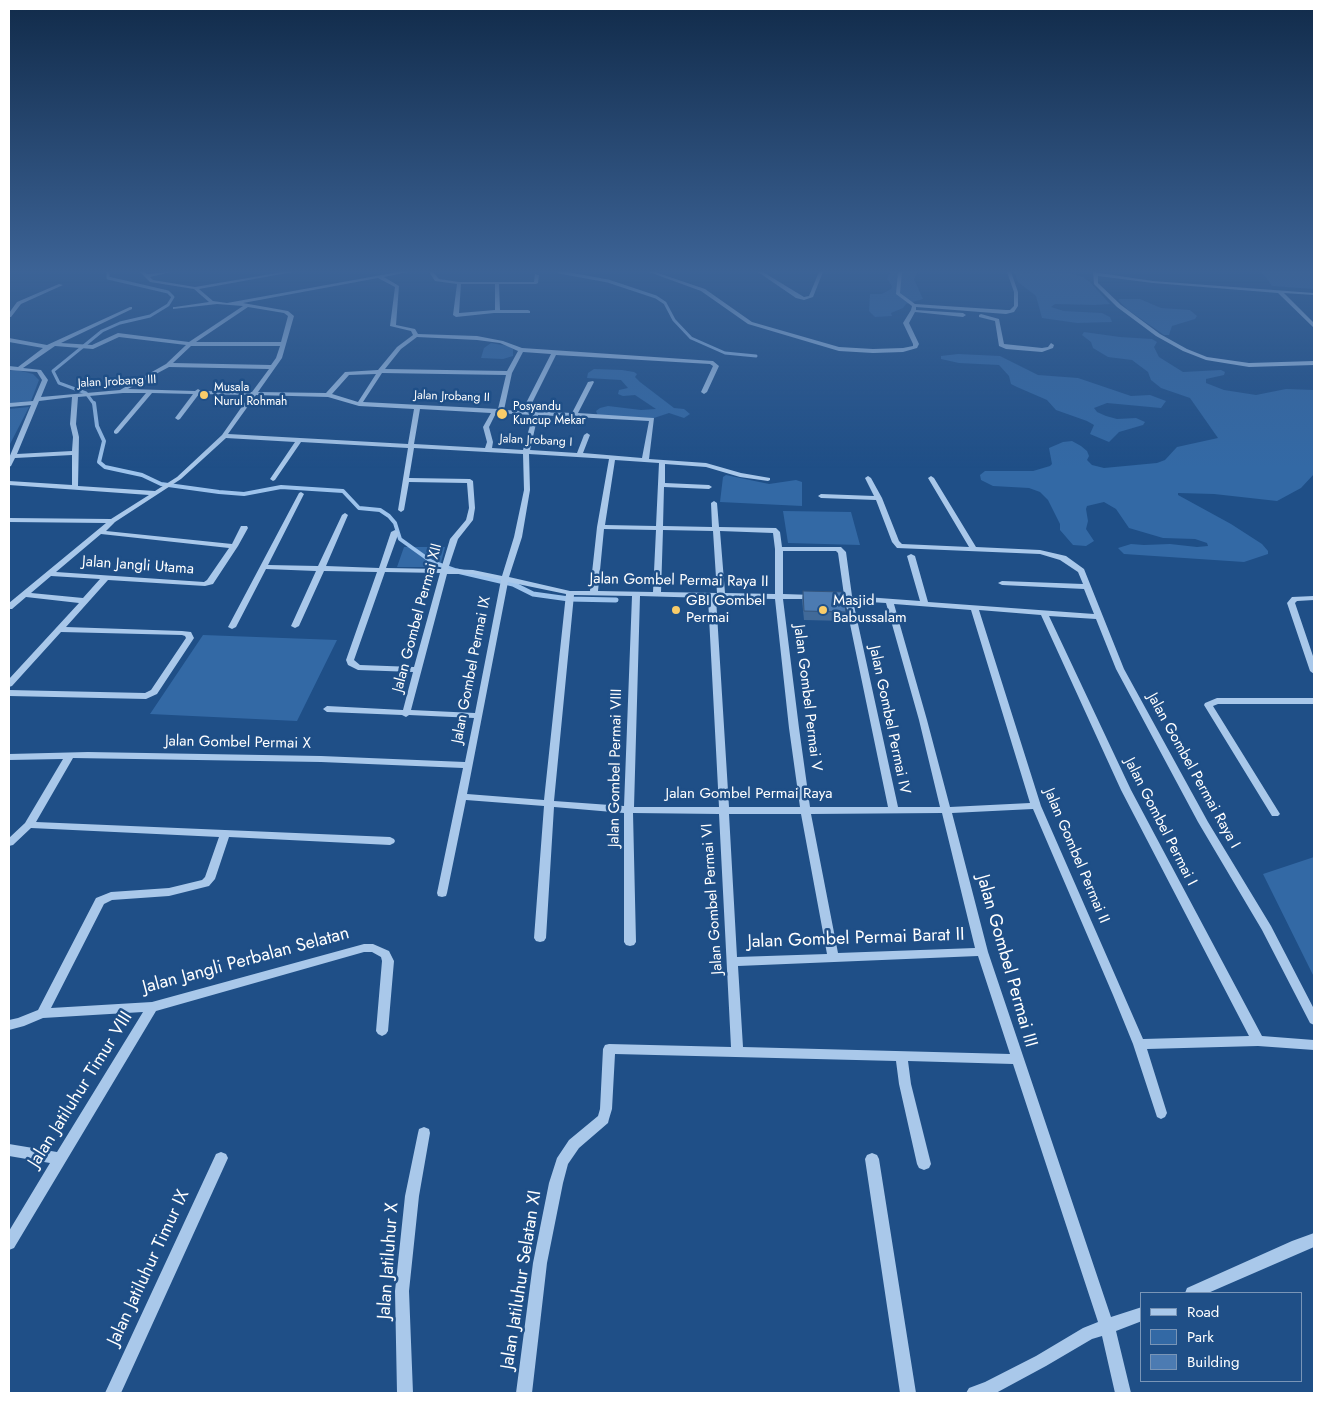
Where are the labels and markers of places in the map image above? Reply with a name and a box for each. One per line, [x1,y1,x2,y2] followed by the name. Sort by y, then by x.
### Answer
[214,381,287,409] place label: Musala Nurul Rohmah
[198,389,210,401] marker: Musala Nurul Rohmah
[513,400,586,428] place label: Posyandu Kuncup Mekar
[495,407,509,421] marker: Posyandu Kuncup Mekar
[686,592,765,627] place label: GBI Gombel Permai
[833,592,907,627] place label: Masjid Babussalam
[670,604,682,616] marker: GBI Gombel Permai
[817,604,829,616] marker: Masjid Babussalam

